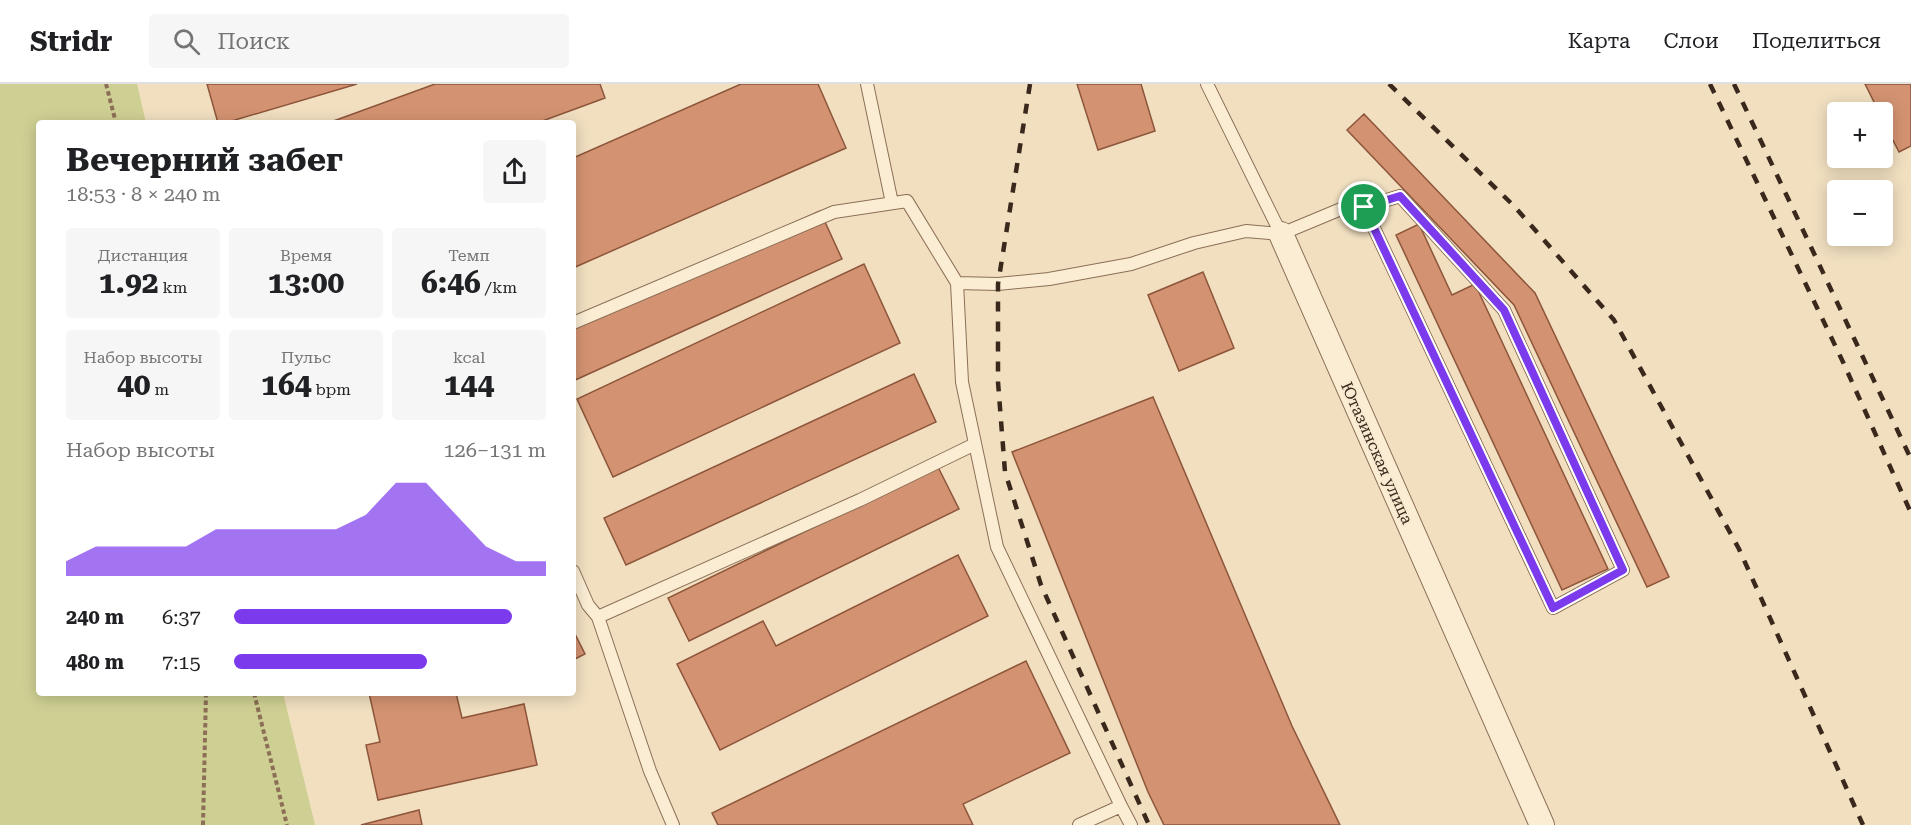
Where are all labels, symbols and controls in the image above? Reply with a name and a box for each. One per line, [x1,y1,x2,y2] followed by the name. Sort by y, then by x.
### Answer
[149,14,569,68] search box
[30,25,113,58] text: Stridr
[170,25,203,58] icon: search
[218,29,290,54] text: Поиск
[1568,29,1631,53] text: Карта
[1664,29,1719,53] text: Слои
[1752,29,1881,53] text: Поделиться
[1827,102,1893,246] map controls
[1827,102,1893,168] button: +
[66,140,343,179] text: Вечерний забег
[483,140,546,203] button: share
[1827,180,1893,246] button: −
[1338,181,1389,232] pin
[66,182,221,206] text: 18:53 · 8 × 240 m
[1347,190,1380,223] icon: arrive
[98,246,188,265] text: Дистанция
[280,246,332,265] text: Время
[448,246,490,265] text: Темп
[99,265,159,300] text: 1.92
[268,265,344,300] text: 13:00
[421,265,481,300] text: 6:46
[159,278,187,297] text: km
[481,278,517,297] text: /km
[83,348,203,367] text: Набор высоты
[281,348,331,367] text: Пульс
[453,348,485,367] text: kcal
[117,367,150,402] text: 40
[261,367,311,402] text: 164
[444,367,494,402] text: 144
[1337,379,1417,527] street label: Ютазинская улица
[150,380,169,399] text: m
[311,380,351,399] text: bpm
[66,438,215,462] text: Набор высоты
[443,438,546,462] text: 126–131 m
[66,605,124,629] text: 240 m
[162,605,201,629] text: 6:37
[66,650,124,674] text: 480 m
[162,650,201,674] text: 7:15

